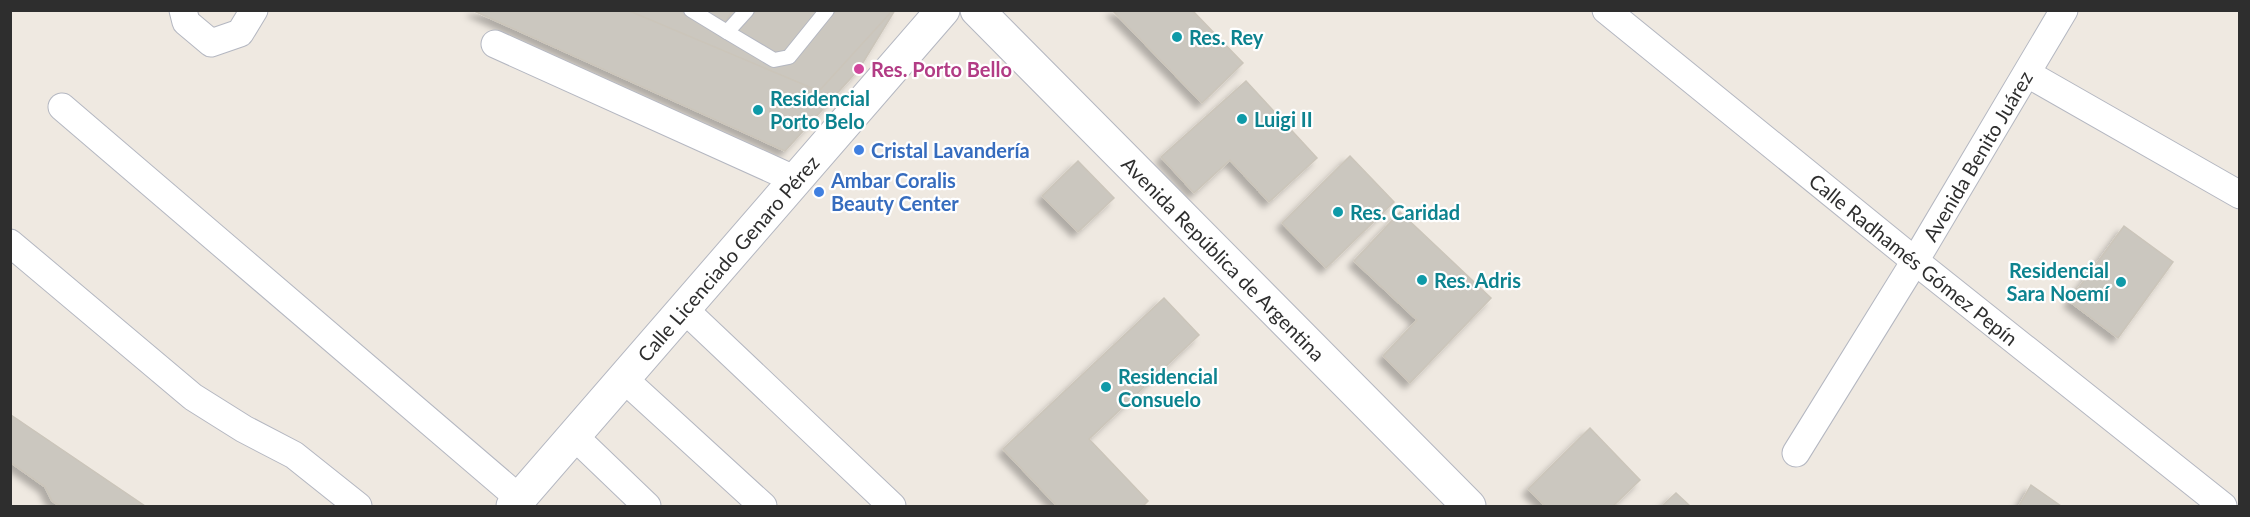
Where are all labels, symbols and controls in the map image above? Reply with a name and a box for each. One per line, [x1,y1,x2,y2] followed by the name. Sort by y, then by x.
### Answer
[1189,25,1264,49] place label: Res. Rey
[1170,30,1184,44] marker: Res. Rey
[871,57,1012,81] place label: Res. Porto Bello
[852,62,866,76] marker: Res. Porto Bello
[1918,67,2037,245] street label: Avenida Benito Juárez
[770,86,870,133] place label: Residencial Porto Belo
[751,103,765,117] marker: Residencial Porto Belo
[1254,107,1313,131] place label: Luigi II
[1235,112,1249,126] marker: Luigi II
[871,138,1030,162] place label: Cristal Lavandería
[852,143,866,157] marker: Cristal Lavandería
[632,150,824,366] street label: Calle Licenciado Genaro Pérez
[1117,151,1330,366] street label: Avenida República de Argentina
[830,168,959,215] place label: Ambar Coralis Beauty Center
[1805,168,2023,350] street label: Calle Radhamés Gómez Pepín
[812,185,826,199] marker: Ambar Coralis Beauty Center
[1350,200,1460,224] place label: Res. Caridad
[1331,205,1345,219] marker: Res. Caridad
[2007,258,2111,305] place label: Residencial Sara Noemí
[1434,268,1521,292] place label: Res. Adris
[1415,273,1429,287] marker: Res. Adris
[2114,275,2128,289] marker: Residencial Sara Noemí
[1118,364,1218,411] place label: Residencial Consuelo
[1099,380,1113,394] marker: Residencial Consuelo

